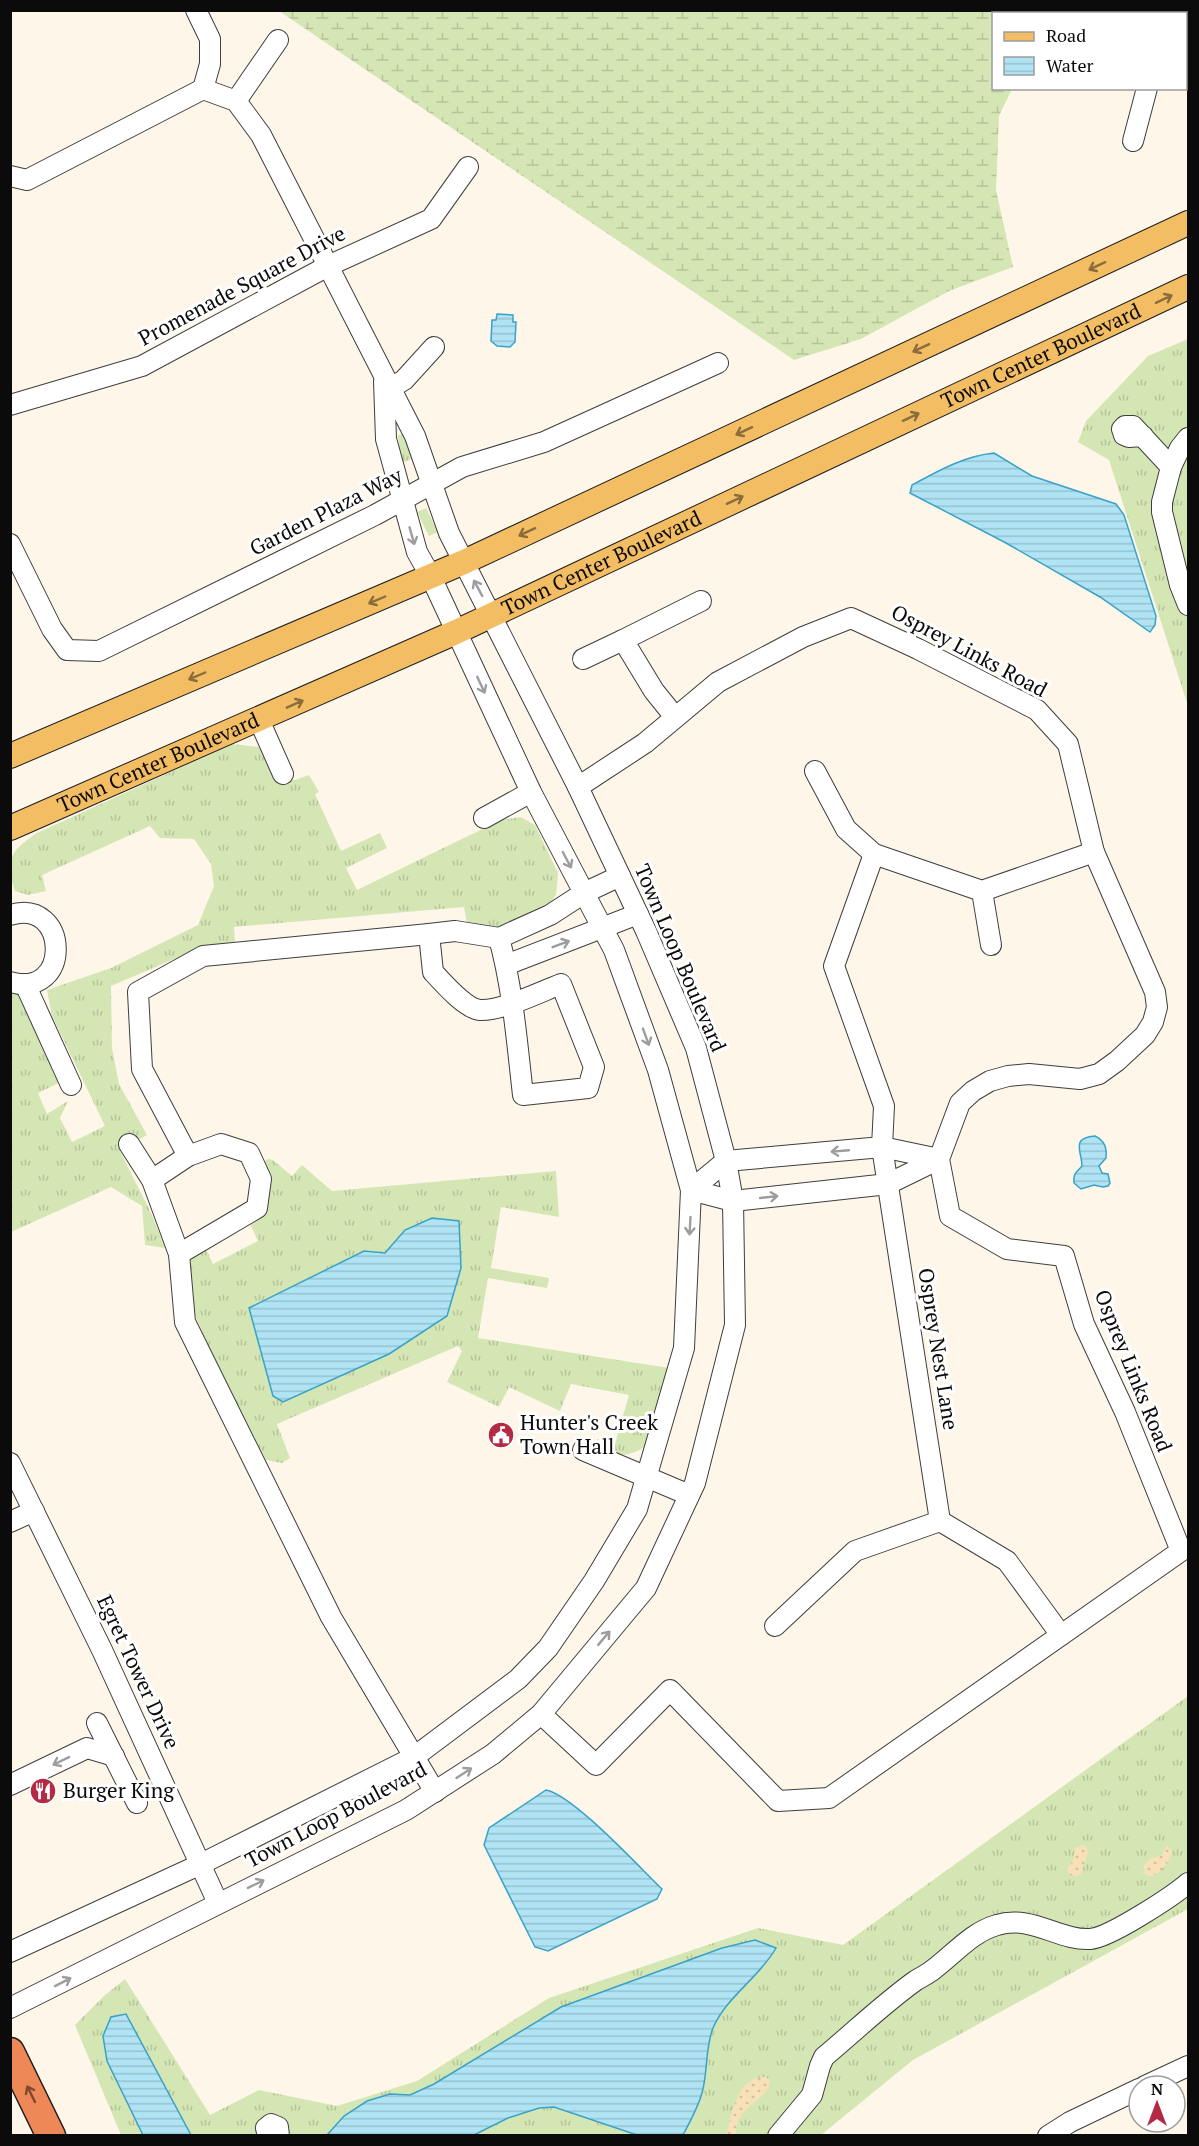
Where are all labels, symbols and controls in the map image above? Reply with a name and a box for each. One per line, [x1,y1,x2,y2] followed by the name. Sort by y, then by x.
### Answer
[992,12,1187,90] legend
[1046,23,1086,47] text: Road
[1046,53,1093,77] text: Water
[133,219,350,352] street label: Promenade Square Drive
[1089,260,1107,272] one-way arrow
[1154,292,1172,304] one-way arrow
[936,296,1145,414] street label: Town Center Boulevard
[912,343,930,355] one-way arrow
[902,411,920,423] one-way arrow
[736,426,754,438] one-way arrow
[244,460,407,562] street label: Garden Plaza Way
[725,494,743,505] one-way arrow
[497,503,706,622] street label: Town Center Boulevard
[407,526,418,545] one-way arrow
[518,528,536,539] one-way arrow
[472,580,484,597] one-way arrow
[368,595,386,606] one-way arrow
[887,597,1053,703] street label: Osprey Links Road
[189,671,207,683] one-way arrow
[475,675,487,693] one-way arrow
[285,697,303,709] one-way arrow
[53,705,264,819] street label: Town Center Boulevard
[561,850,573,868] one-way arrow
[629,859,733,1056] street label: Town Loop Boulevard
[551,938,570,949] one-way arrow
[642,1027,653,1046] one-way arrow
[830,1146,850,1157] one-way arrow
[758,1191,778,1202] one-way arrow
[684,1215,695,1235] one-way arrow
[912,1266,966,1432] street label: Osprey Nest Lane
[1089,1285,1179,1456] street label: Osprey Links Road
[520,1408,658,1460] place label: Hunter's Creek Town Hall
[486,1420,516,1450] public building icon: Hunter's Creek Town Hall
[91,1590,187,1753] street label: Egret Tower Drive
[597,1631,611,1646] one-way arrow
[240,1754,431,1874] street label: Town Loop Boulevard
[53,1755,71,1767] one-way arrow
[456,1766,473,1779] one-way arrow
[28,1776,58,1806] restaurant icon: Burger King
[63,1776,175,1804] place label: Burger King
[246,1878,264,1890] one-way arrow
[53,1975,71,1987] one-way arrow
[1127,2074,1187,2134] north arrow
[1151,2078,1163,2100] text: N
[24,2085,36,2103] one-way arrow

